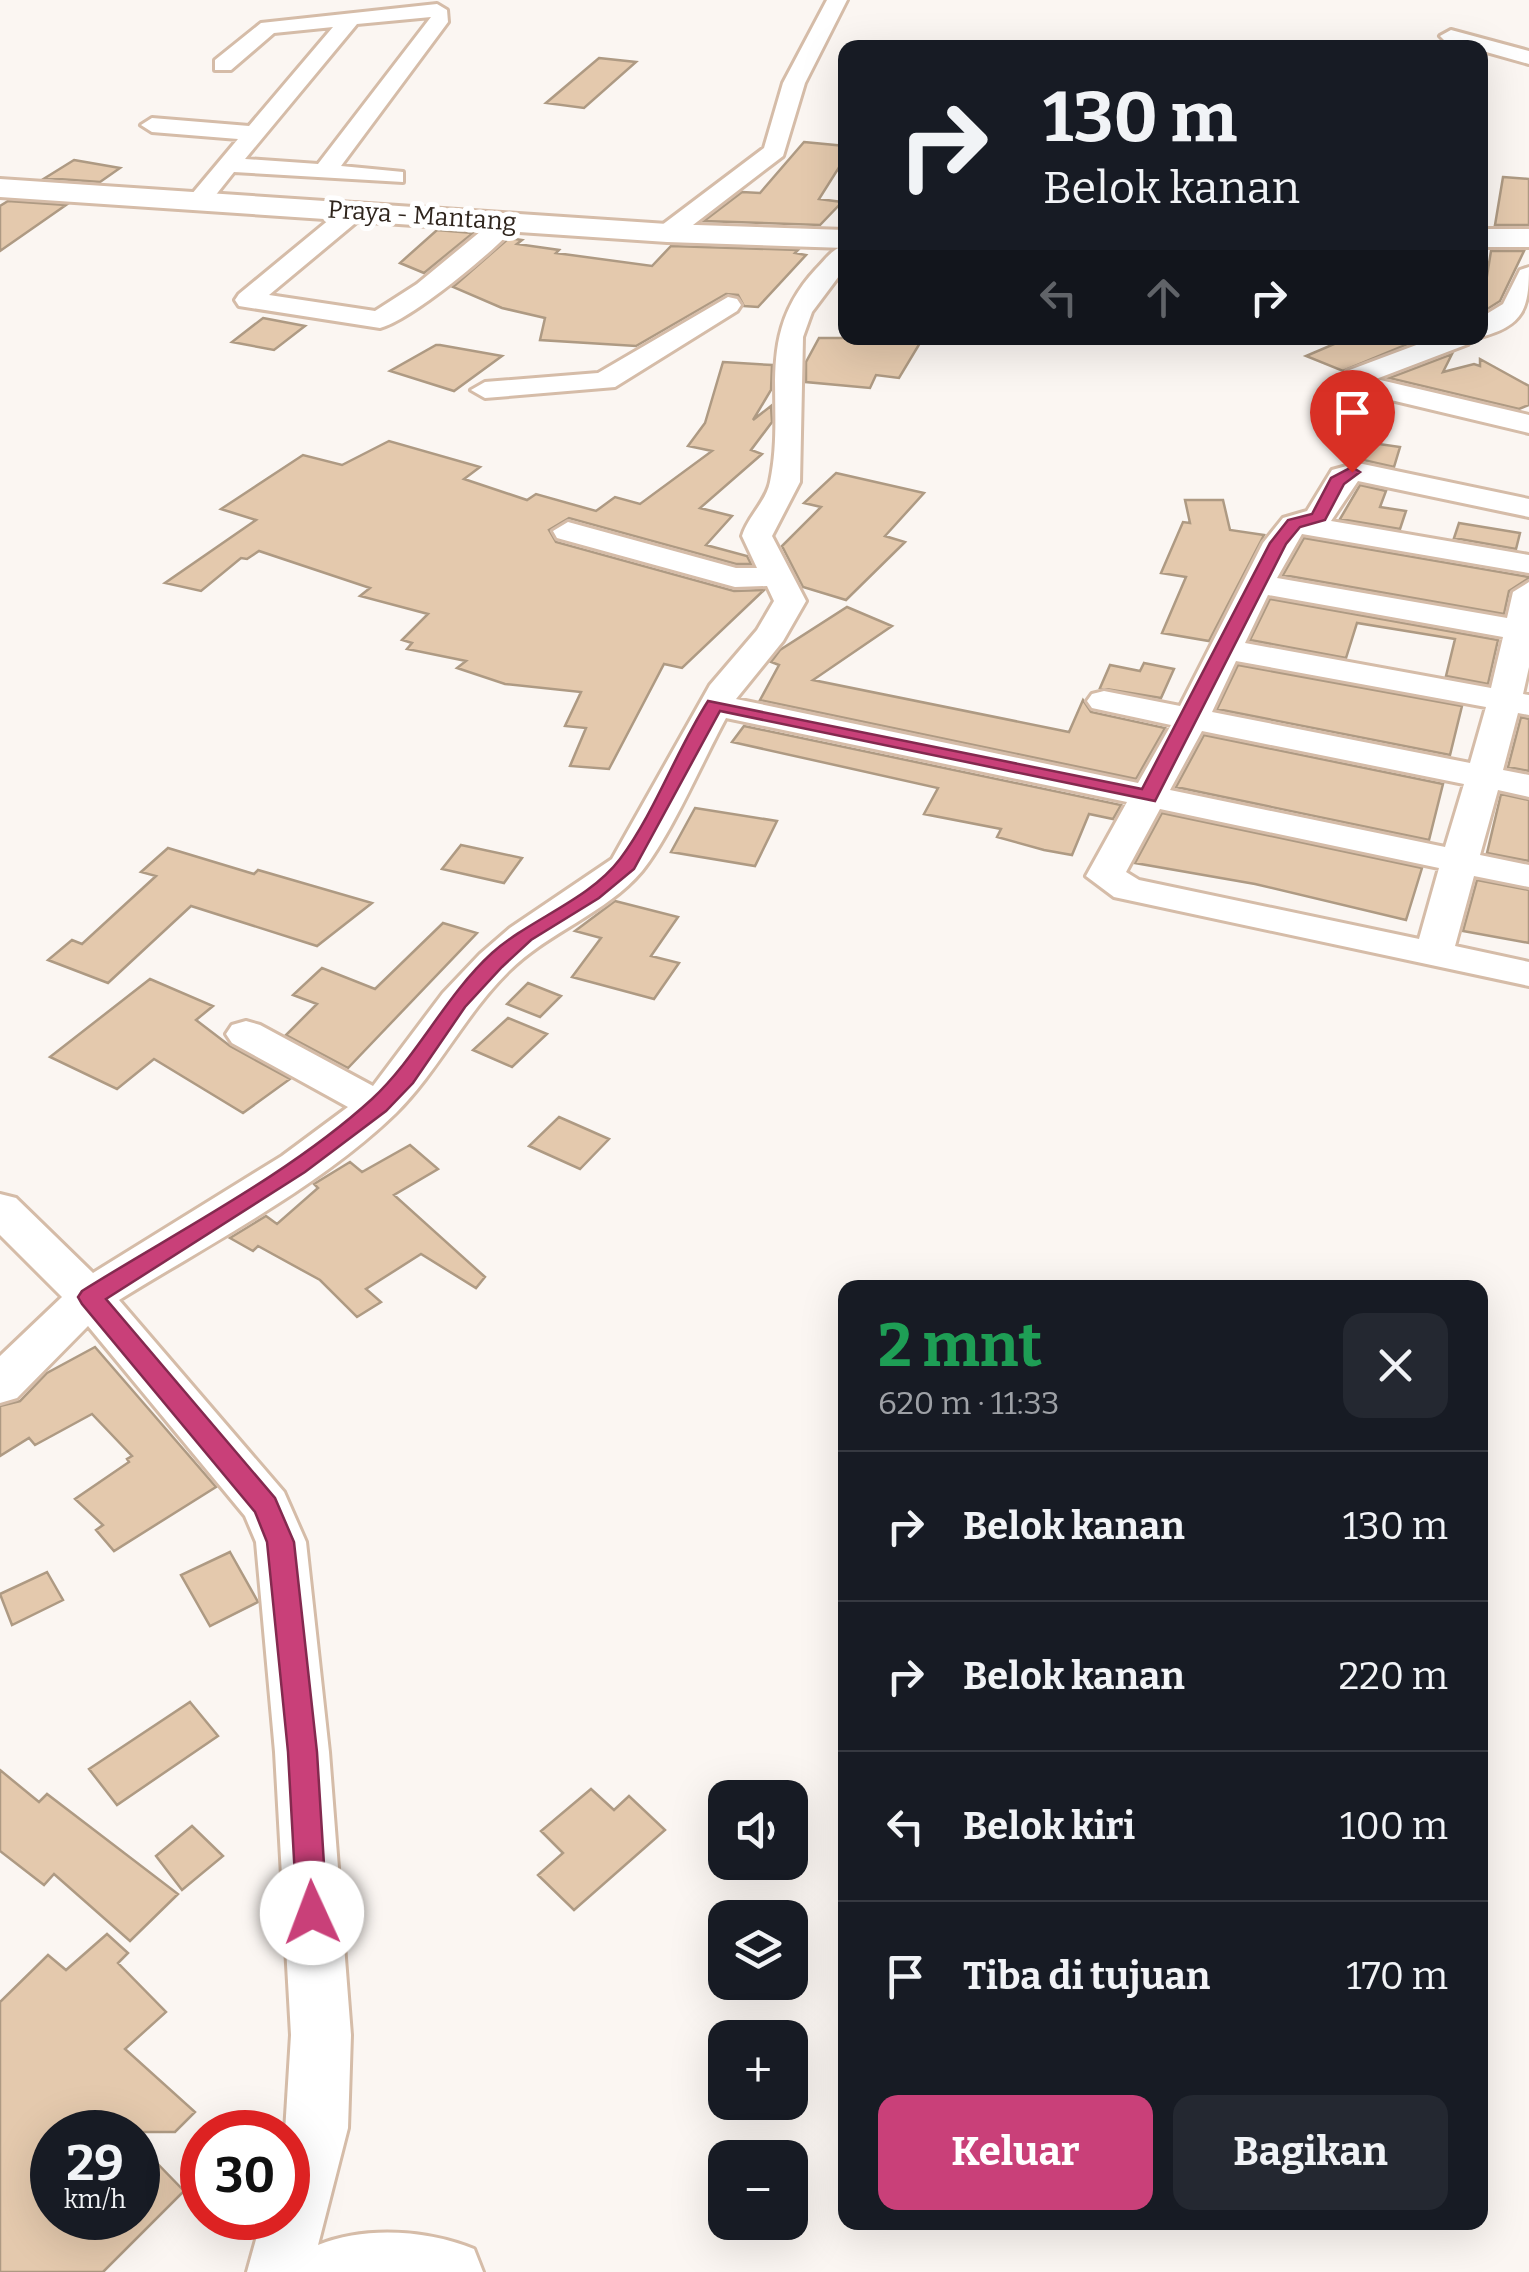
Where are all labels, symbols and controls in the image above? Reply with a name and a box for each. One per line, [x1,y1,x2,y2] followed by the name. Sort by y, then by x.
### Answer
[1043,76,1237,160] text: 130 m
[878,80,1008,210] icon: right
[1043,161,1300,215] text: Belok kanan
[327,194,517,238] street label: Praya - Mantang
[1031,270,1086,325] icon: left
[1136,270,1191,325] icon: ahead
[1241,270,1296,325] icon: right
[1310,370,1395,473] pin
[1325,385,1380,440] icon: arrive
[878,1310,1042,1382] text: 2 mnt
[1343,1313,1448,1418] button: close
[878,1384,1060,1422] text: 620 m · 11:33
[878,1499,933,1554] icon: right
[963,1503,1185,1549] text: Belok kanan
[1343,1503,1448,1549] text: 130 m
[878,1649,933,1704] icon: right
[963,1653,1185,1699] text: Belok kanan
[1338,1653,1448,1699] text: 220 m
[708,1780,808,2240] map controls
[708,1780,808,1880] button: sound
[878,1799,933,1854] icon: left
[963,1803,1135,1849] text: Belok kiri
[1340,1803,1448,1849] text: 100 m
[260,1861,364,1965] position arrow
[708,1900,808,2000] button: layers
[878,1949,933,2004] icon: arrive
[963,1953,1210,1999] text: Tiba di tujuan
[1346,1953,1448,1999] text: 170 m
[708,2020,808,2120] button: +
[878,2095,1153,2210] button: Keluar
[1173,2095,1448,2210] button: Bagikan
[180,2110,310,2240] speed limit sign: 30
[66,2133,124,2193] text: 29
[708,2140,808,2240] button: −
[64,2185,126,2215] text: km/h

